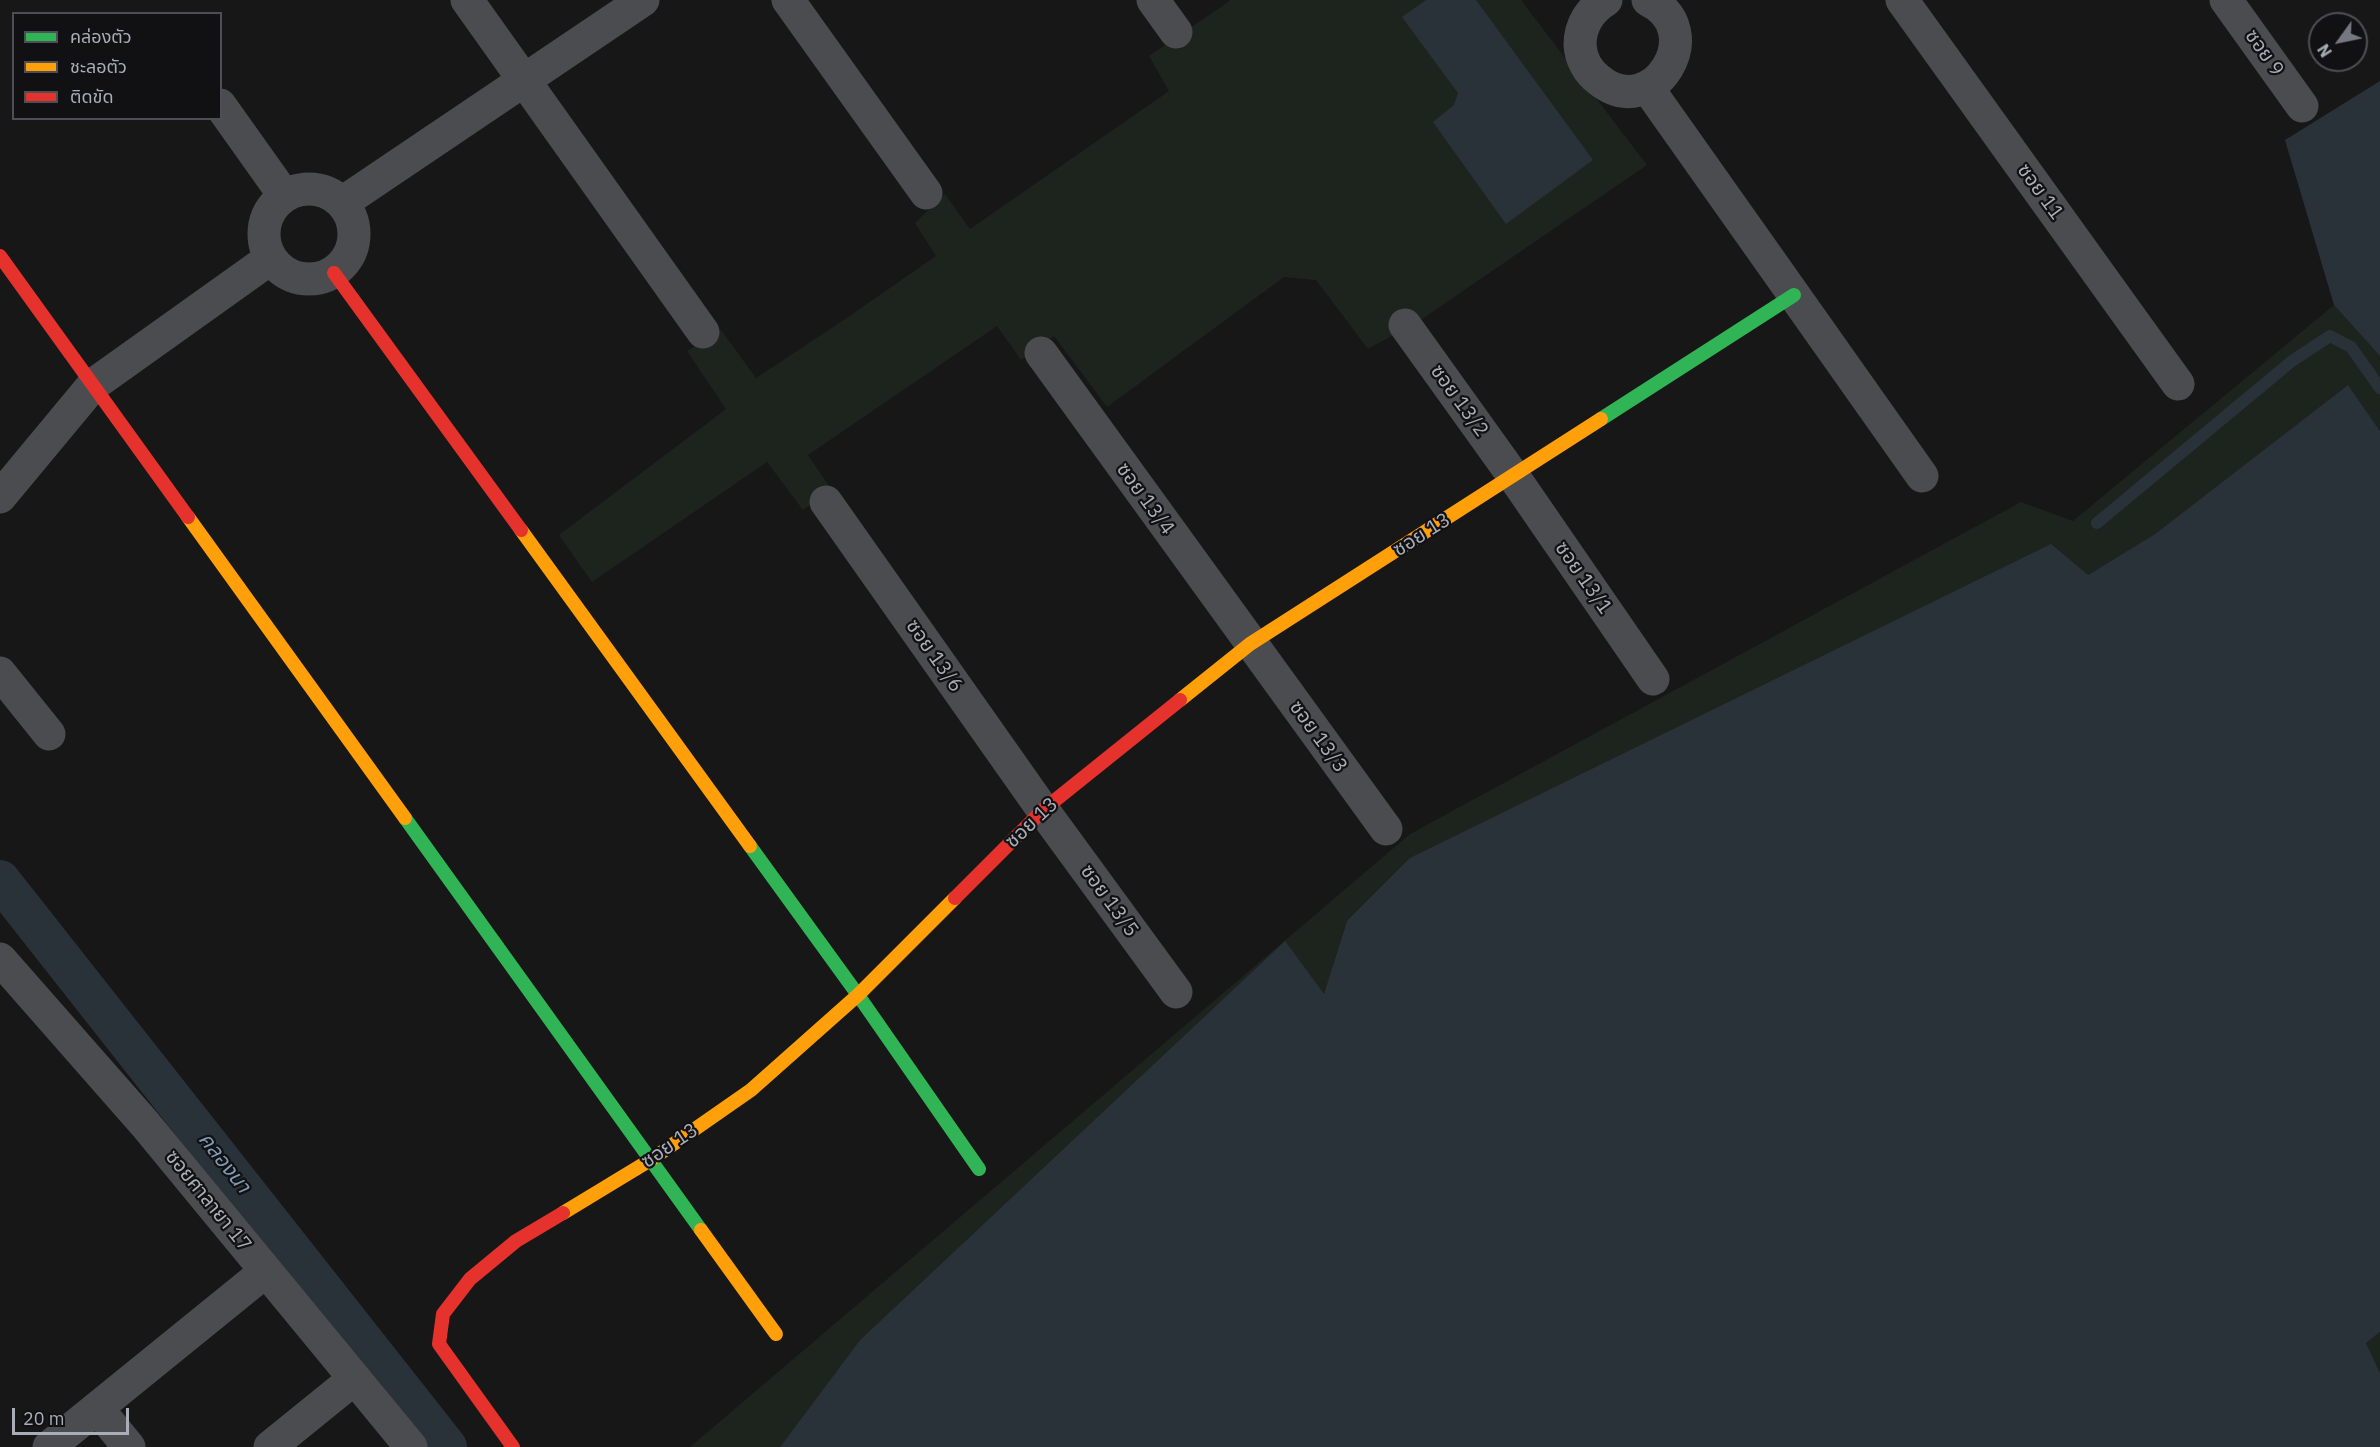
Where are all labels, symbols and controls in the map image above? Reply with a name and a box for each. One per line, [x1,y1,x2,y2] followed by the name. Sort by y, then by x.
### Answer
[12,12,222,120] legend
[2308,12,2368,72] north arrow
[70,25,132,48] text: คล่องตัว
[2239,25,2289,81] street label: ซอย 9
[2313,40,2336,61] text: N
[70,55,127,78] text: ชะลอตัว
[70,85,113,108] text: ติดขัด
[2012,159,2068,225] street label: ซอย 11
[1425,360,1493,442] street label: ซอย 13/2
[1111,458,1179,540] street label: ซอย 13/4
[1389,508,1455,562] street label: ซอย 13
[1549,537,1617,619] street label: ซอย 13/1
[900,615,968,697] street label: ซอย 13/6
[1284,696,1352,778] street label: ซอย 13/3
[1001,793,1063,853] street label: ซอย 13
[1075,860,1143,942] street label: ซอย 13/5
[637,1118,703,1174] street label: ซอย 13
[193,1128,255,1198] water label: คลองนา
[160,1145,256,1257] street label: ซอยศาลายา 17
[15,1396,132,1434] scale bar
[23,1407,65,1430] text: 20 m

